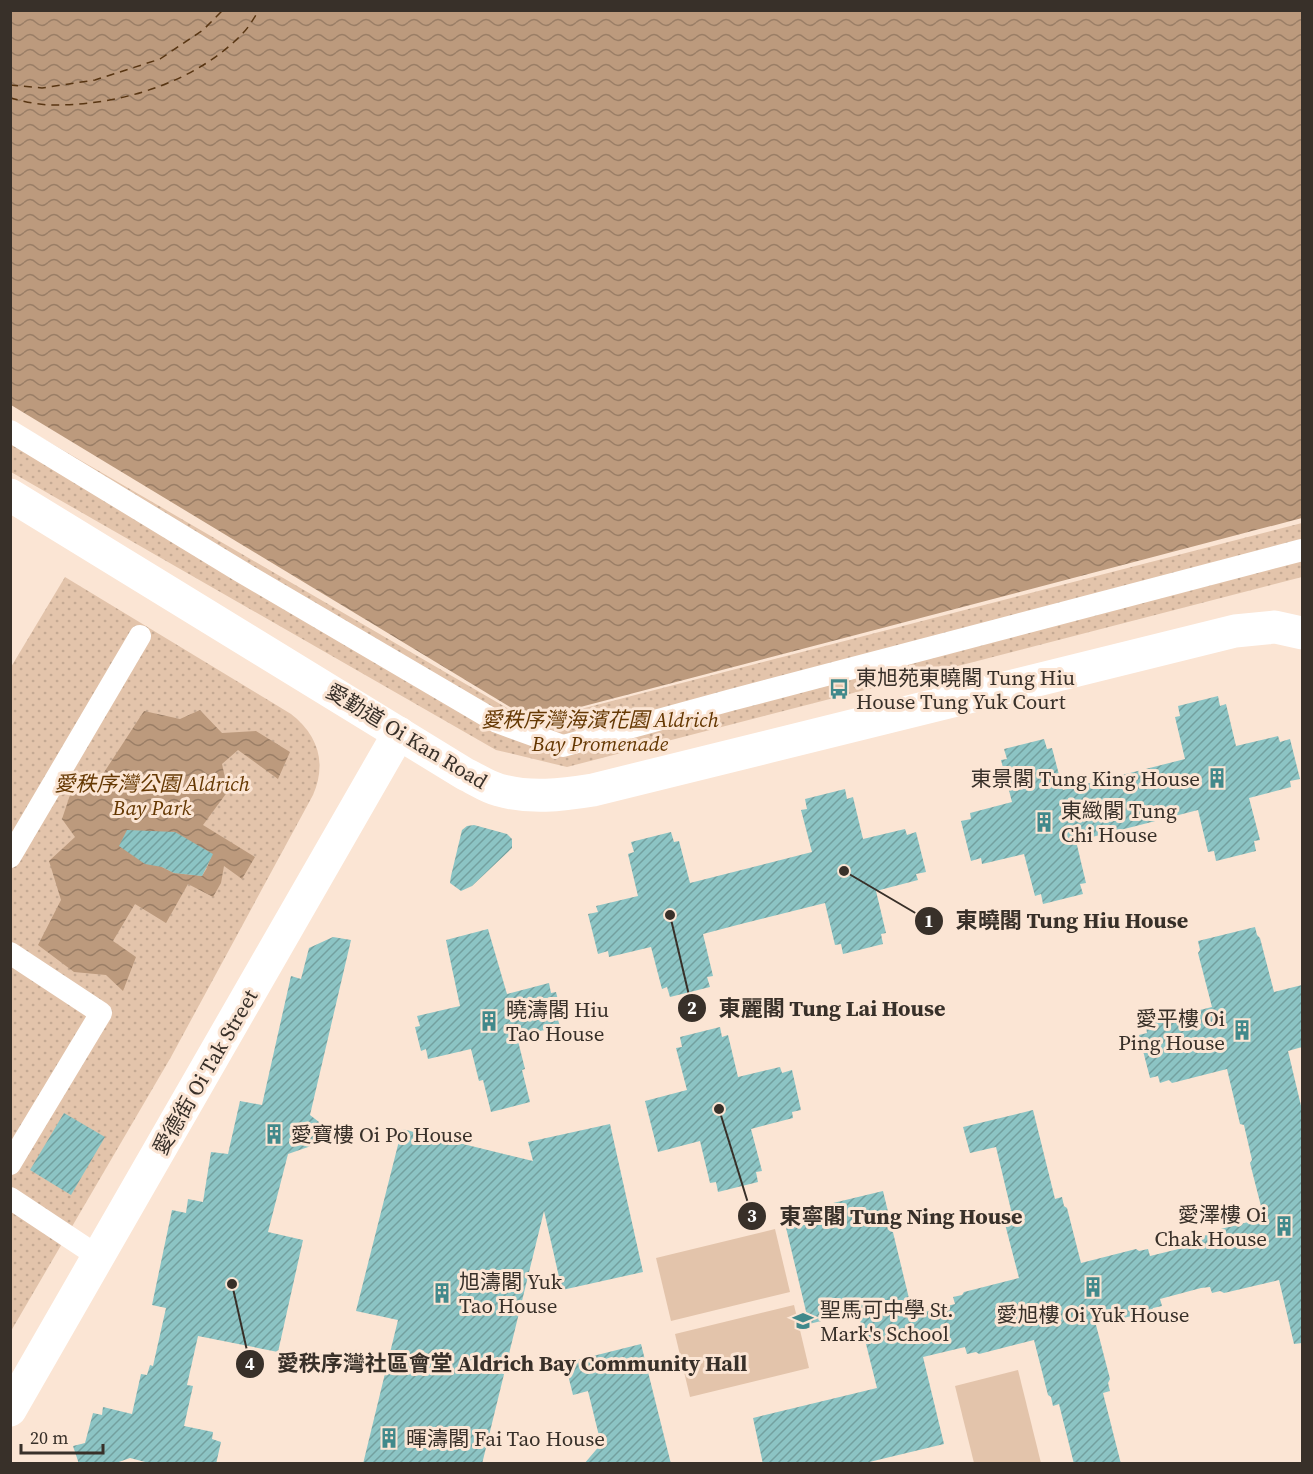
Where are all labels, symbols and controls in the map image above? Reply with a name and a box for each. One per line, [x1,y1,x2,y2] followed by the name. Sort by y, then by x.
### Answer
[856,663,1075,716] place label: 東旭苑東曉閣 Tung Hiu House Tung Yuk Court
[321,676,493,796] street label: 愛勤道 Oi Kan Road
[827,677,851,701] bus stop icon: 東旭苑東曉閣 Tung Hiu House Tung Yuk Court
[481,705,719,758] park label: 愛秩序灣海濱花園 Aldrich Bay Promenade
[971,764,1200,793] place label: 東景閣 Tung King House
[1205,766,1229,790] building icon: 東景閣 Tung King House
[54,769,250,822] park label: 愛秩序灣公園 Aldrich Bay Park
[1061,796,1177,849] place label: 東緻閣 Tung Chi House
[1032,810,1056,834] building icon: 東緻閣 Tung Chi House
[914,901,1200,941] callout: 東曉閣 Tung Hiu House
[956,905,1188,935] text: 東曉閣 Tung Hiu House
[924,908,934,933] text: 1
[146,984,264,1160] street label: 愛德街 Oi Tak Street
[677,988,958,1028] callout: 東麗閣 Tung Lai House
[719,993,945,1023] text: 東麗閣 Tung Lai House
[506,995,609,1048] place label: 曉濤閣 Hiu Tao House
[687,995,697,1020] text: 2
[1118,1004,1225,1057] place label: 愛平樓 Oi Ping House
[477,1009,501,1033] building icon: 曉濤閣 Hiu Tao House
[1230,1018,1254,1042] building icon: 愛平樓 Oi Ping House
[291,1120,473,1149] place label: 愛寶樓 Oi Po House
[262,1122,286,1146] building icon: 愛寶樓 Oi Po House
[737,1196,1034,1236] callout: 東寧閣 Tung Ning House
[1155,1200,1267,1253] place label: 愛澤樓 Oi Chak House
[779,1201,1023,1231] text: 東寧閣 Tung Ning House
[747,1203,757,1228] text: 3
[1272,1214,1296,1238] building icon: 愛澤樓 Oi Chak House
[459,1267,563,1320] place label: 旭濤閣 Yuk Tao House
[1081,1275,1105,1299] building icon: 愛旭樓 Oi Yuk House
[430,1281,454,1305] building icon: 旭濤閣 Yuk Tao House
[820,1295,954,1348] place label: 聖馬可中學 St. Mark's School
[996,1300,1190,1329] place label: 愛旭樓 Oi Yuk House
[791,1309,815,1333] school or university icon: 聖馬可中學 St. Mark's School
[235,1344,760,1384] callout: 愛秩序灣社區會堂 Aldrich Bay Community Hall
[277,1348,747,1378] text: 愛秩序灣社區會堂 Aldrich Bay Community Hall
[245,1351,255,1376] text: 4
[21,1417,104,1455] scale bar
[406,1424,605,1453] place label: 暉濤閣 Fai Tao House
[30,1425,68,1450] text: 20 m
[377,1426,401,1450] building icon: 暉濤閣 Fai Tao House

